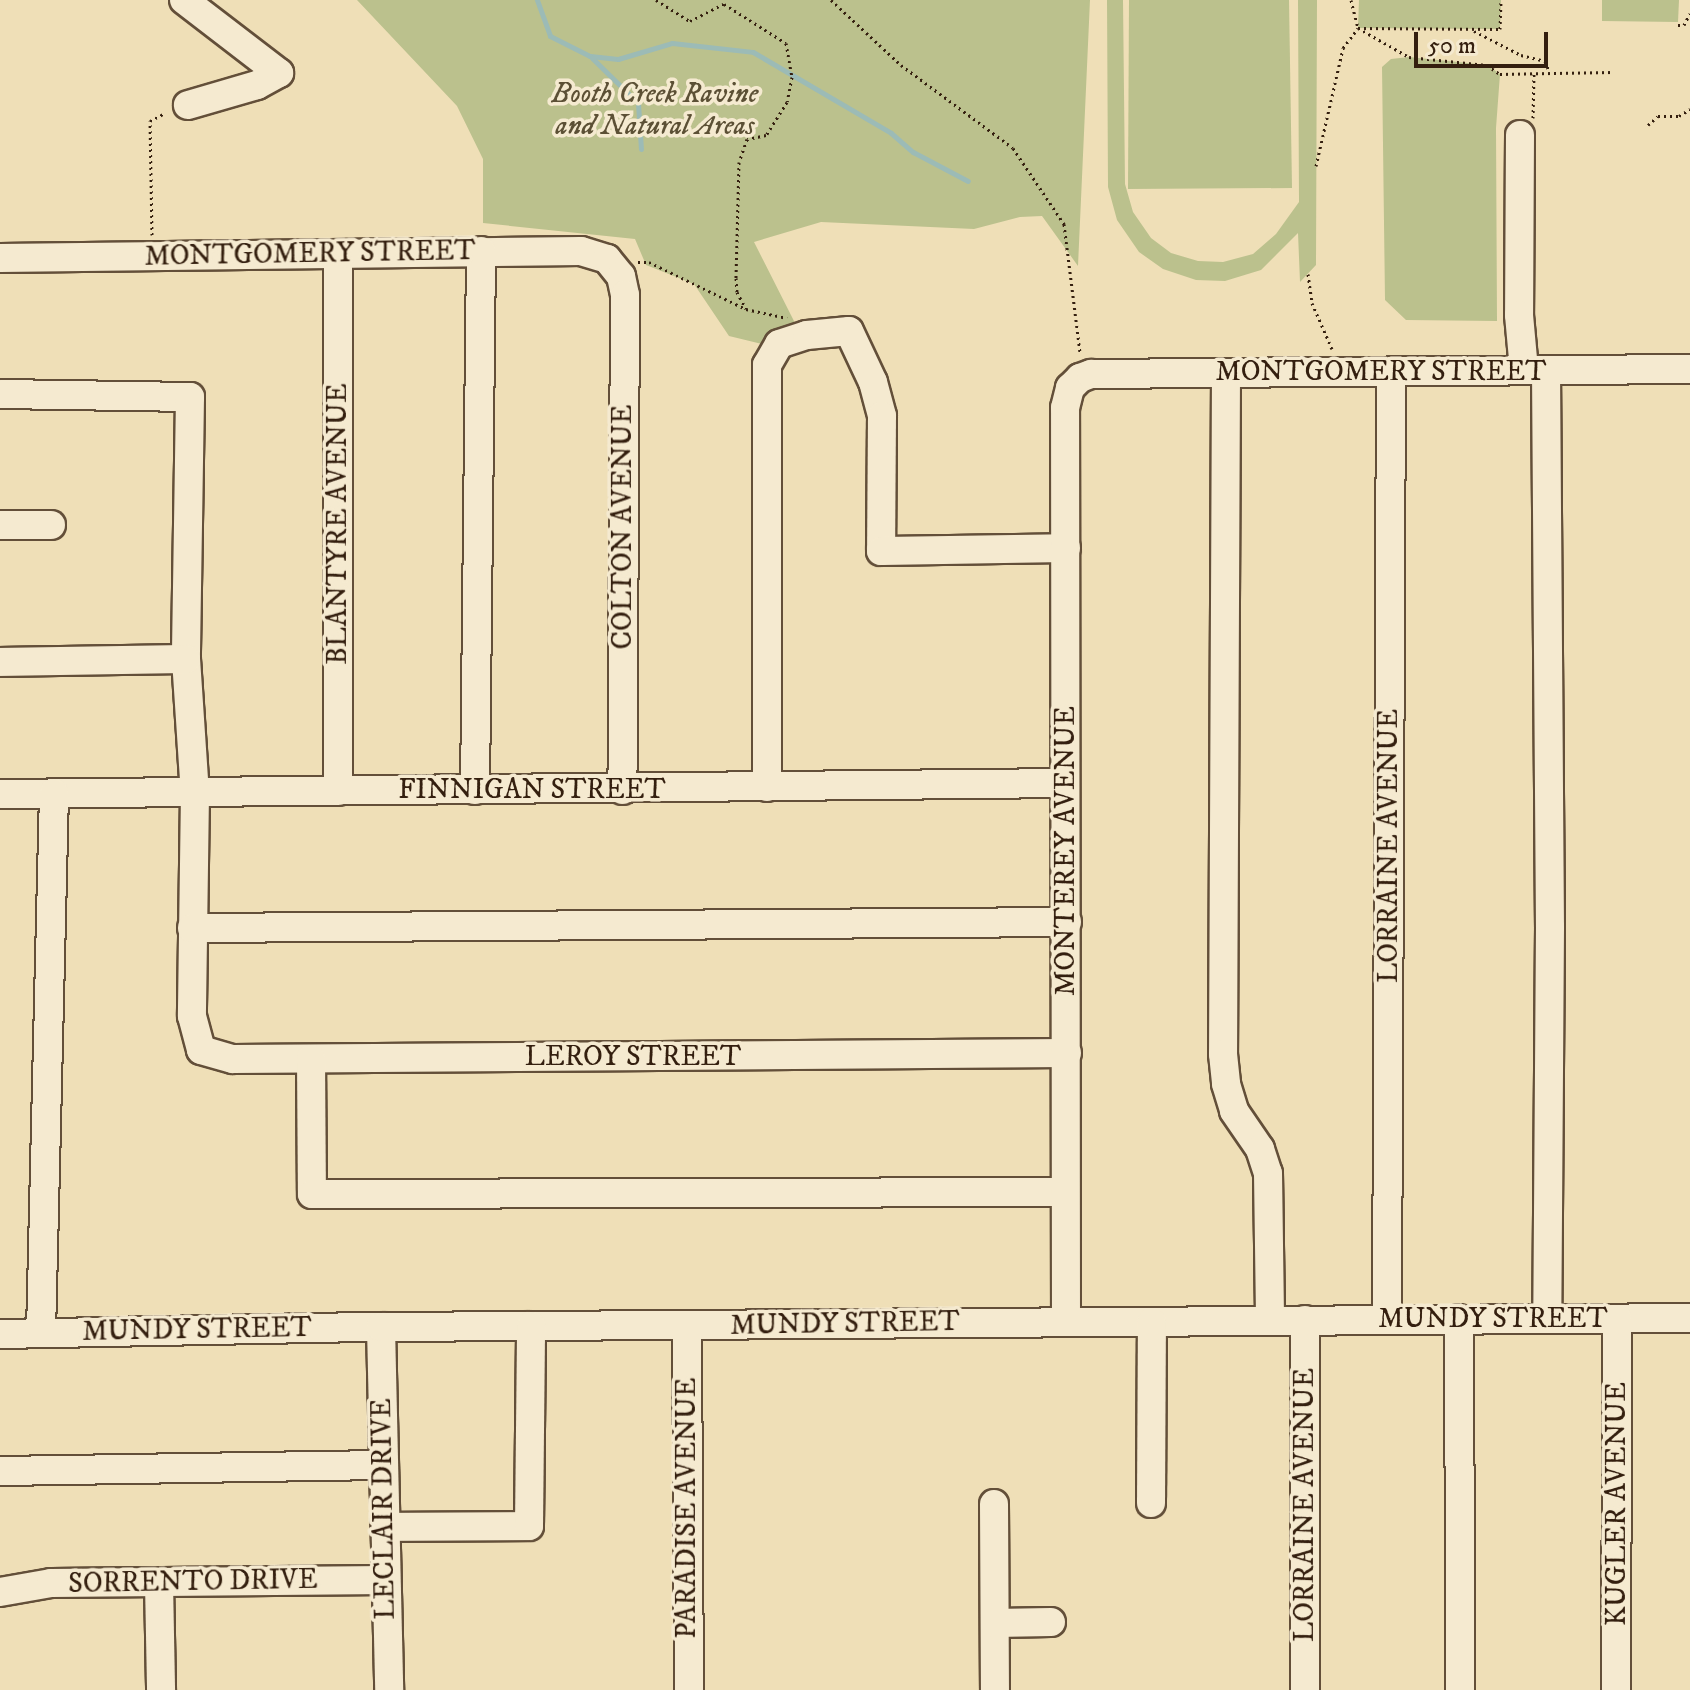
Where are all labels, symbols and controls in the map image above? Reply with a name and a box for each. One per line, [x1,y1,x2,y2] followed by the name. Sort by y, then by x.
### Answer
[1418,16,1552,66] scale bar
[1428,31,1476,61] text: 50 m
[552,77,758,143] park label: Booth Creek Ravine and Natural Areas
[144,234,476,274] street label: MONTGOMERY STREET
[1216,355,1546,389] street label: MONTGOMERY STREET
[321,383,355,665] street label: BLANTYRE AVENUE
[606,404,640,650] street label: COLTON AVENUE
[1049,706,1083,996] street label: MONTEREY AVENUE
[1372,709,1406,983] street label: LORRAINE AVENUE
[398,773,666,807] street label: FINNIGAN STREET
[525,1040,741,1074] street label: LEROY STREET
[1378,1302,1608,1336] street label: MUNDY STREET
[730,1305,960,1343] street label: MUNDY STREET
[82,1311,312,1349] street label: MUNDY STREET
[1288,1368,1322,1642] street label: LORRAINE AVENUE
[670,1377,704,1639] street label: PARADISE AVENUE
[1600,1382,1634,1626] street label: KUGLER AVENUE
[365,1398,403,1620] street label: LECLAIR DRIVE
[68,1563,318,1601] street label: SORRENTO DRIVE

